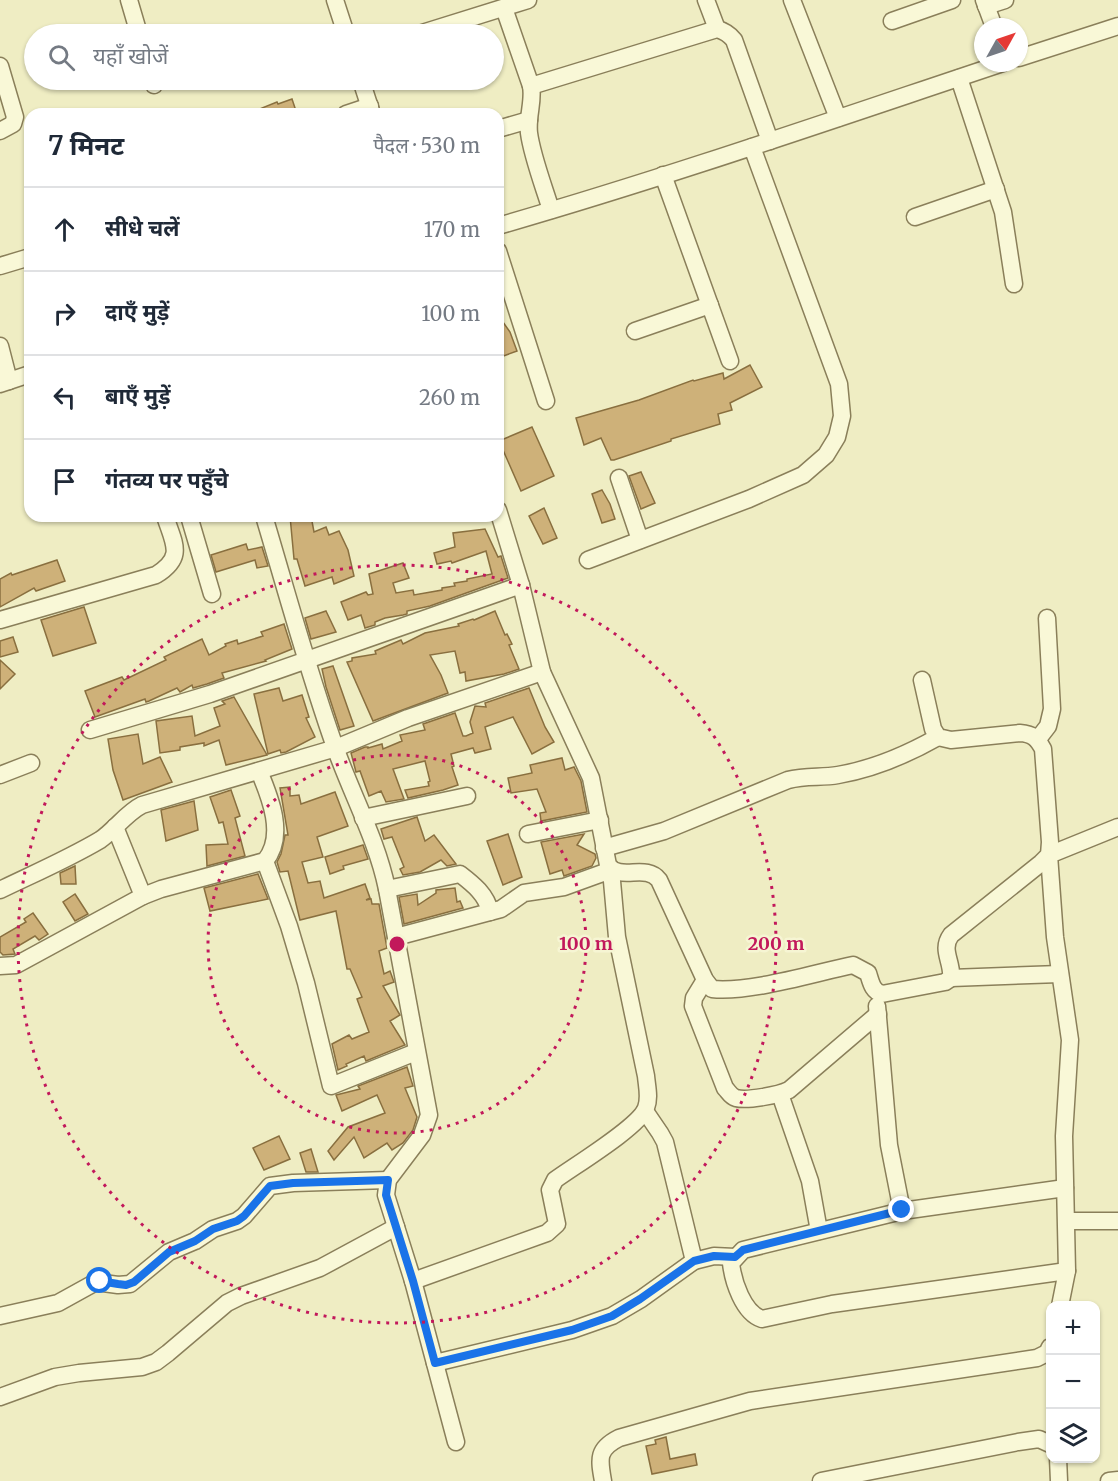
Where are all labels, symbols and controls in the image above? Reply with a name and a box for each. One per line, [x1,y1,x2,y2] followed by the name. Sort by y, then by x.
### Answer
[974,18,1028,72] north arrow
[24,24,504,90] search box
[45,41,78,74] icon: search
[93,42,168,70] text: यहाँ खोजें
[48,129,124,162] text: 7 मिनट
[373,133,480,158] text: पैदल · 530 m
[48,213,81,246] icon: ahead
[105,214,180,242] text: सीधे चलें
[424,217,480,242] text: 170 m
[48,297,81,330] icon: right
[105,298,169,326] text: दाएँ मुड़ें
[421,301,480,326] text: 100 m
[48,381,81,414] icon: left
[105,382,171,410] text: बाएँ मुड़ें
[419,385,480,410] text: 260 m
[48,465,81,498] icon: arrive
[105,466,229,494] text: गंतव्य पर पहुँचे
[559,932,613,955] text: 100 m
[748,932,804,955] text: 200 m
[387,934,407,954] centre of rings
[888,1196,914,1222] route end
[86,1267,112,1293] route start
[1046,1301,1100,1463] map controls
[1046,1301,1100,1355] button: +
[1046,1355,1100,1409] button: −
[1046,1409,1100,1463] button: layers

